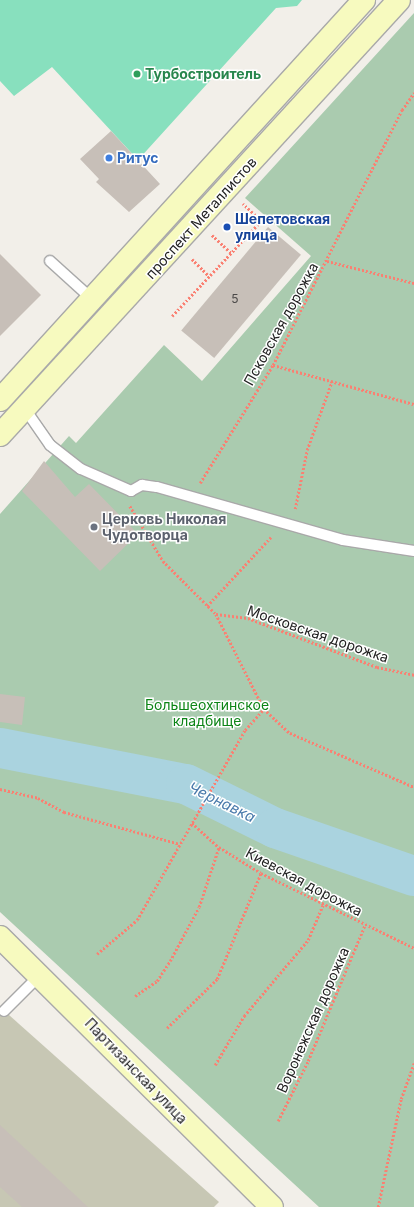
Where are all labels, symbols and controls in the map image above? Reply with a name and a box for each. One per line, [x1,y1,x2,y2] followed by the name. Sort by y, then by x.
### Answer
[145,66,261,82] place label: Турбостроитель
[132,69,142,79] marker: Турбостроитель
[117,150,159,166] place label: Ритус
[104,153,114,163] marker: Ритус
[142,154,260,282] street label: проспект Металлистов
[235,211,330,244] place label: Шепетовская улица
[222,222,232,232] marker: Шепетовская улица
[240,260,322,388] street label: Псковская дорожка
[231,292,239,306] house number: 5
[102,511,226,544] place label: Церковь Николая Чудотворца
[89,522,99,532] marker: Церковь Николая Чудотворца
[245,602,391,666] street label: Московская дорожка
[145,697,269,730] park label: Большеохтинское кладбище
[186,778,258,826] water label: Чернавка
[243,844,365,920] street label: Киевская дорожка
[273,945,353,1095] street label: Воронежская дорожка
[81,1015,191,1127] street label: Партизанская улица

